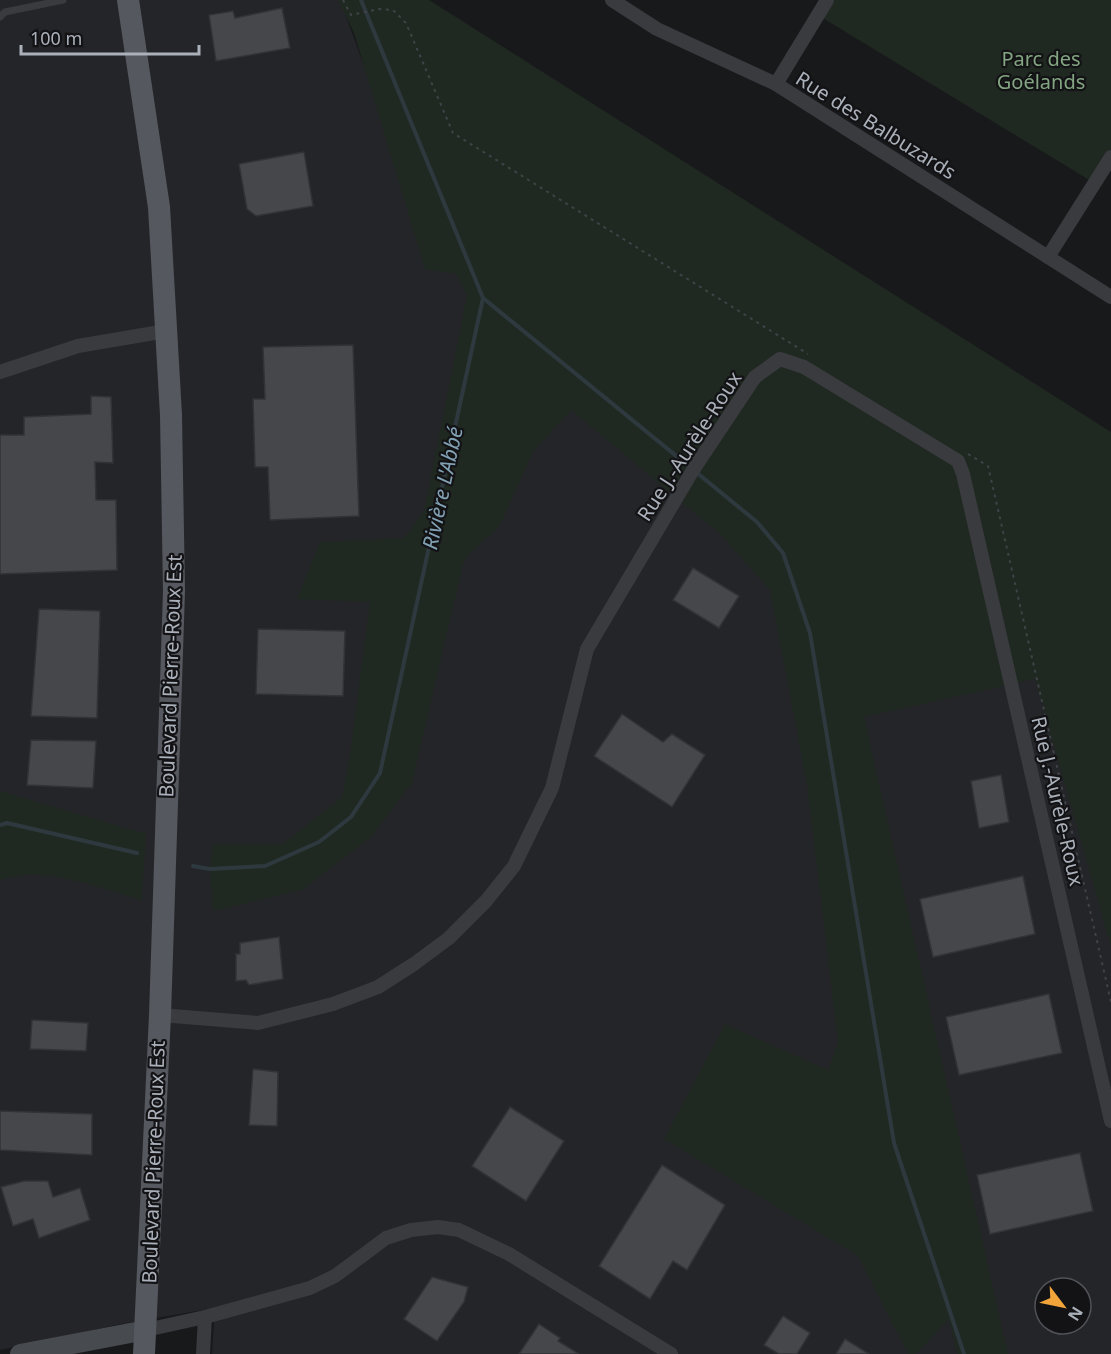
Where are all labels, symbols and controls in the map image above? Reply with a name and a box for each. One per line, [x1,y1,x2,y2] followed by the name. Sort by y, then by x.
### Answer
[21,18,200,56] scale bar
[30,26,82,50] text: 100 m
[997,45,1085,95] park label: Parc des Goélands
[791,65,961,185] street label: Rue des Balbuzards
[631,366,748,526] street label: Rue J.-Aurèle-Roux
[415,423,469,552] water label: Rivière L'Abbé
[152,554,188,798] street label: Boulevard Pierre-Roux Est
[1025,714,1091,889] street label: Rue J.-Aurèle-Roux
[135,1040,171,1284] street label: Boulevard Pierre-Roux Est
[1033,1276,1093,1336] north arrow
[1063,1303,1088,1325] text: N

